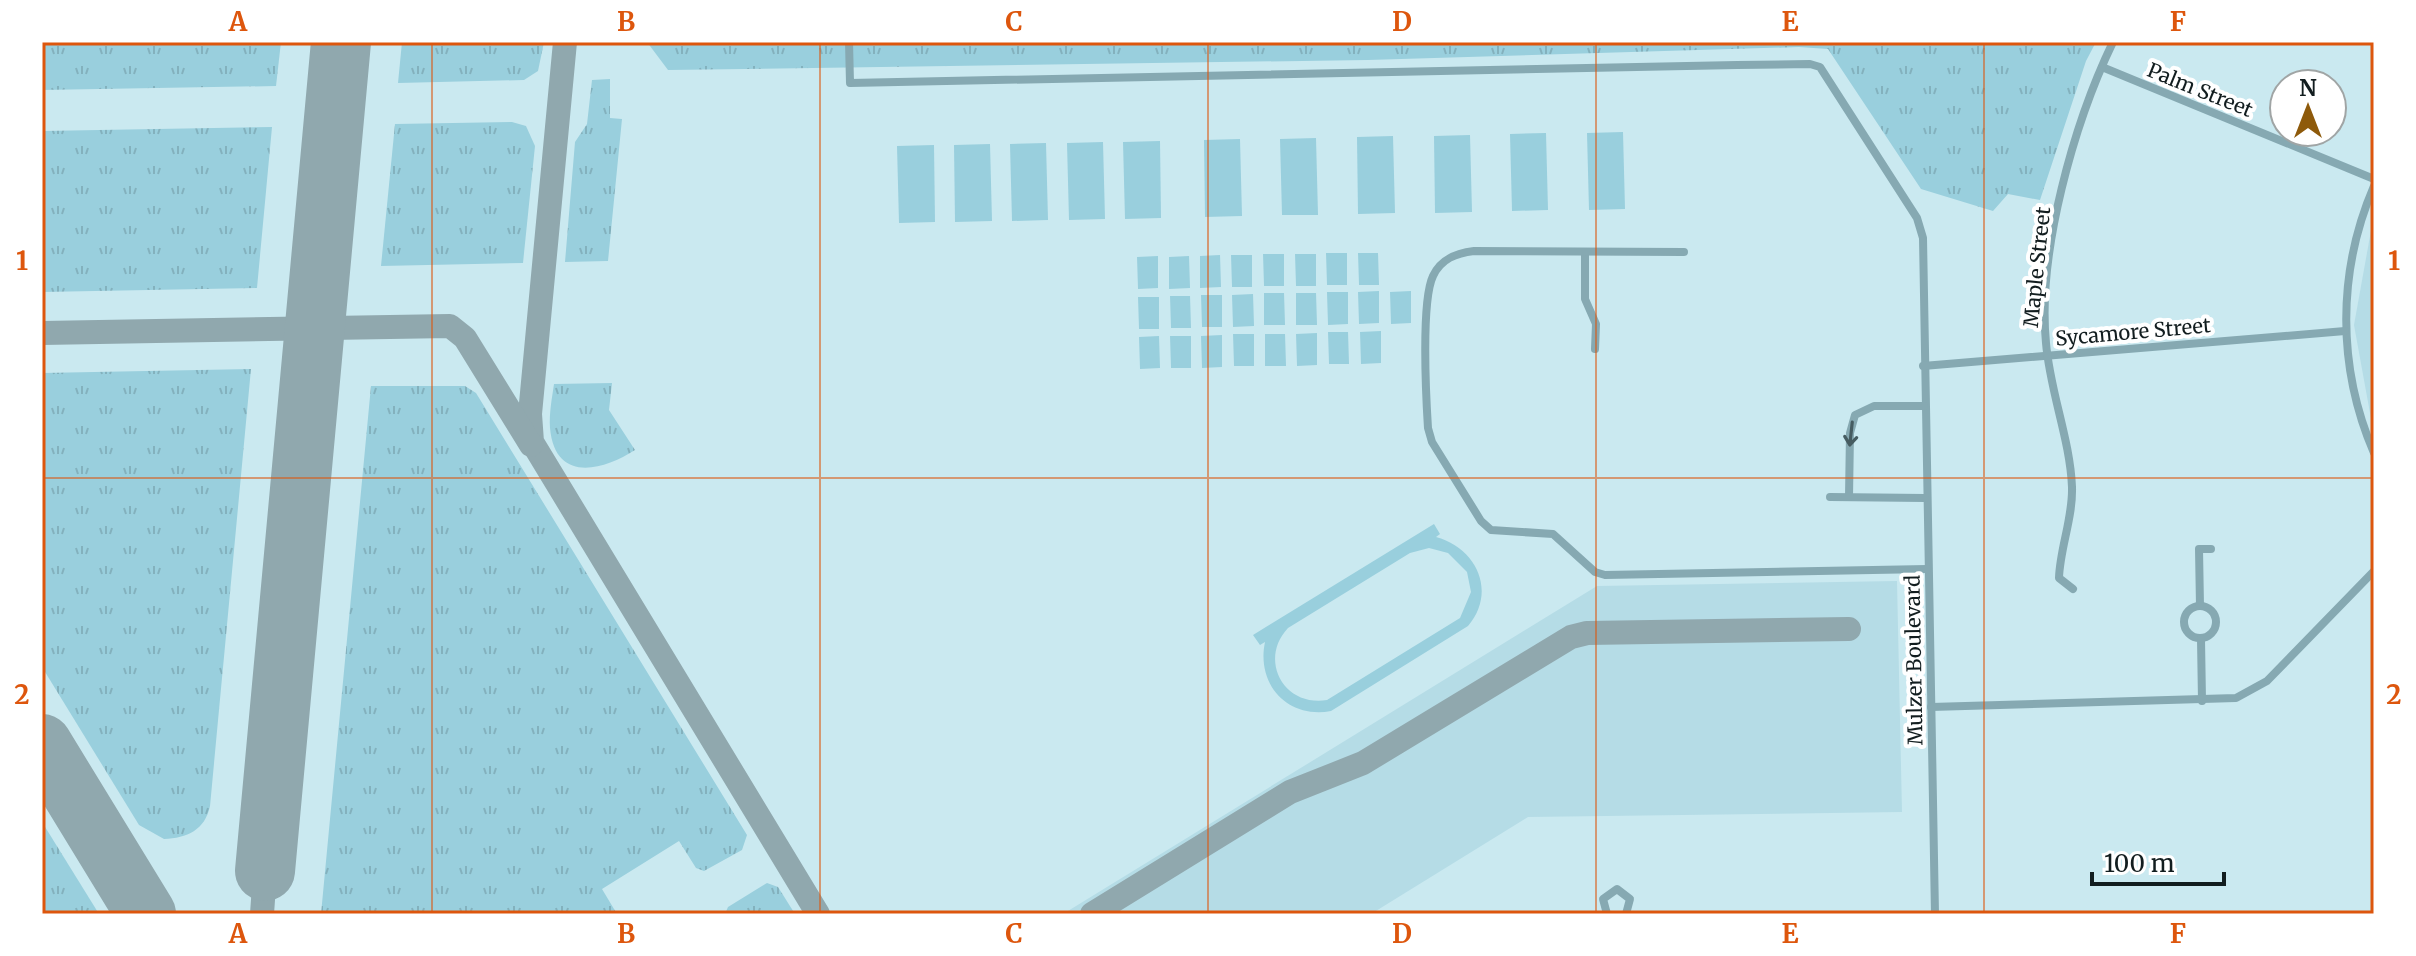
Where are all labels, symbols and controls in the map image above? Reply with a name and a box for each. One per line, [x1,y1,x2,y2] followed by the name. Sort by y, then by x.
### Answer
[228,5,248,38] text: A
[617,5,635,38] text: B
[1005,5,1023,38] text: C
[1392,5,1412,38] text: D
[1782,5,1799,38] text: E
[2170,5,2186,38] text: F
[2144,57,2257,122] street label: Palm Street
[2268,68,2348,148] north arrow
[2299,74,2317,102] text: N
[2018,205,2055,328] street label: Maple Street
[16,244,28,277] text: 1
[2388,244,2400,277] text: 1
[2054,312,2212,351] street label: Sycamore Street
[1844,420,1859,446] one-way arrow
[1900,575,1927,745] street label: Mulzer Boulevard
[14,678,30,711] text: 2
[2386,678,2402,711] text: 2
[2092,836,2224,886] scale bar
[2104,848,2175,879] text: 100 m
[228,917,248,950] text: A
[617,917,635,950] text: B
[1005,917,1023,950] text: C
[1392,917,1412,950] text: D
[1782,917,1799,950] text: E
[2170,917,2186,950] text: F

